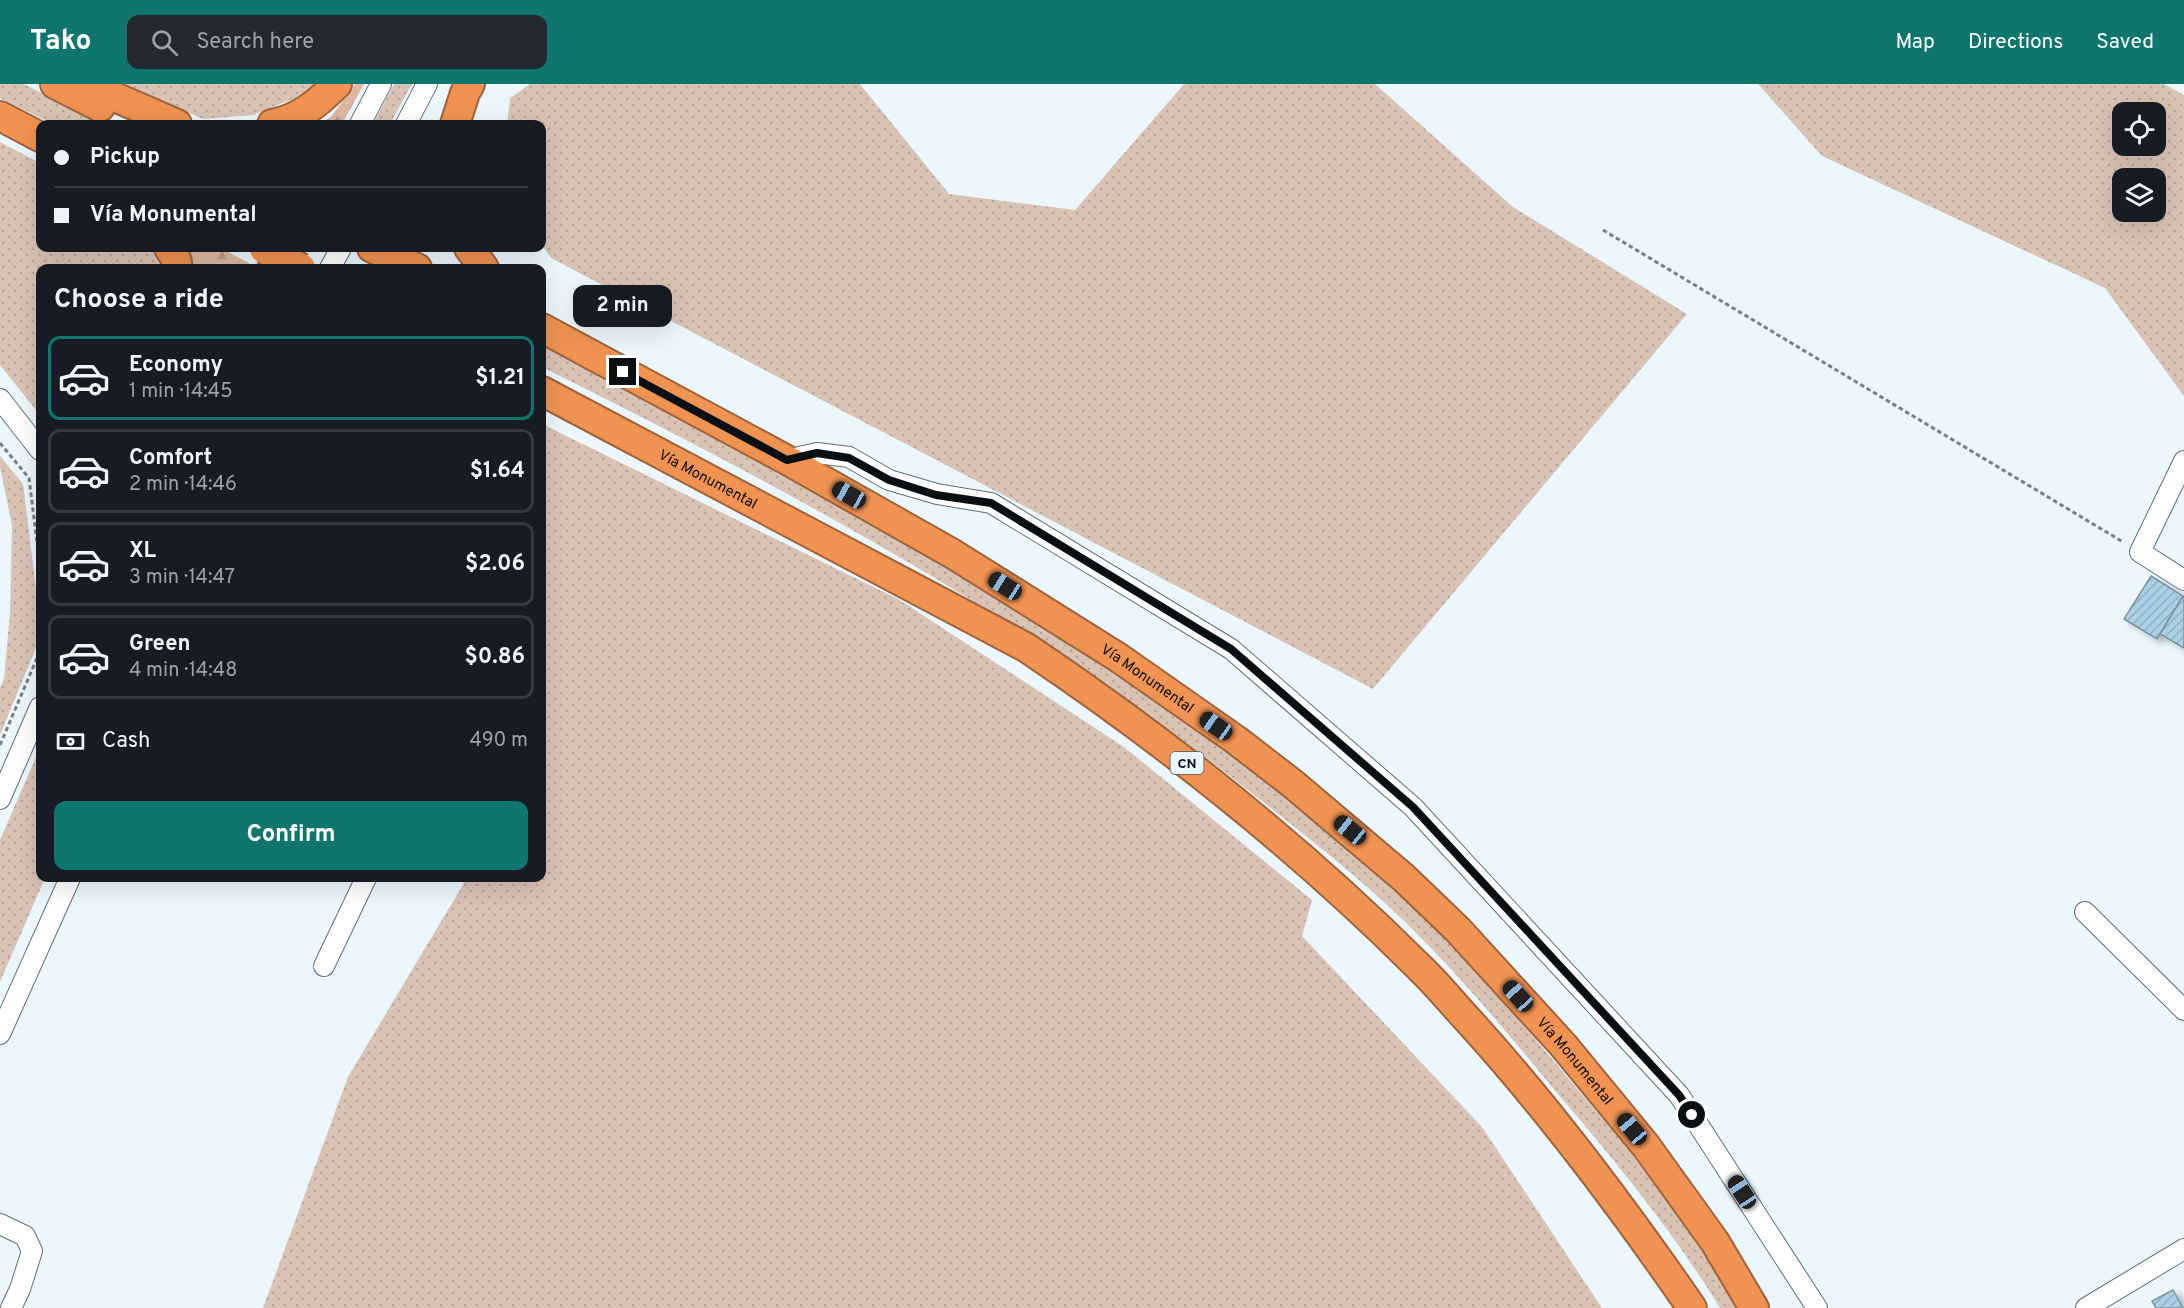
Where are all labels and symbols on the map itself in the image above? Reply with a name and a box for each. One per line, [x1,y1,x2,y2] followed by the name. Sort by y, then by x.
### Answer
[574,285,672,327] callout: 2 min
[609,358,636,385] route end
[655,446,760,514] street label: Vía Monumental
[829,478,869,512] car
[985,569,1025,603] car
[1097,641,1197,718] street label: Vía Monumental
[1196,708,1236,744] car
[1170,752,1204,774] road number: CN
[1330,812,1370,848] car
[1499,977,1537,1015] car
[1532,1014,1617,1110] street label: Vía Monumental
[1678,1101,1705,1128] route start
[1614,1109,1650,1149] car
[1725,1172,1759,1212] car

